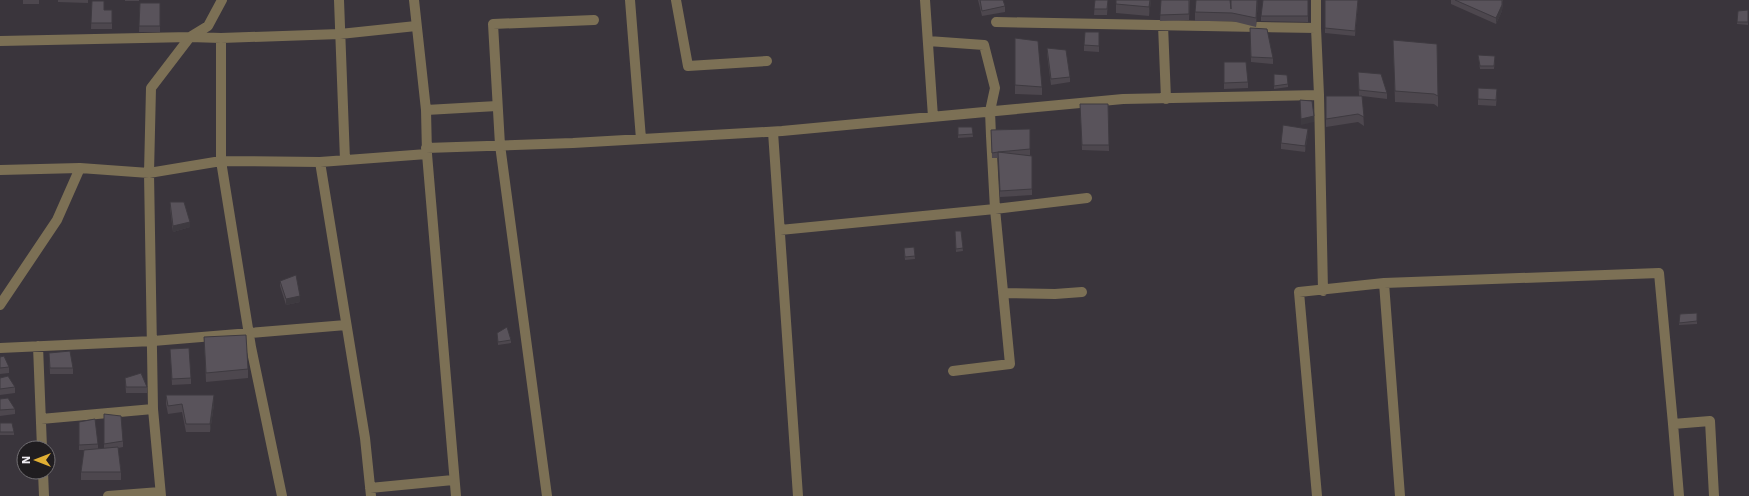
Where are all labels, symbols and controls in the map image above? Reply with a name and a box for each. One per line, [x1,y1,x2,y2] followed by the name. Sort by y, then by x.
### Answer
[16,440,56,480] north arrow
[20,456,33,464] text: N

